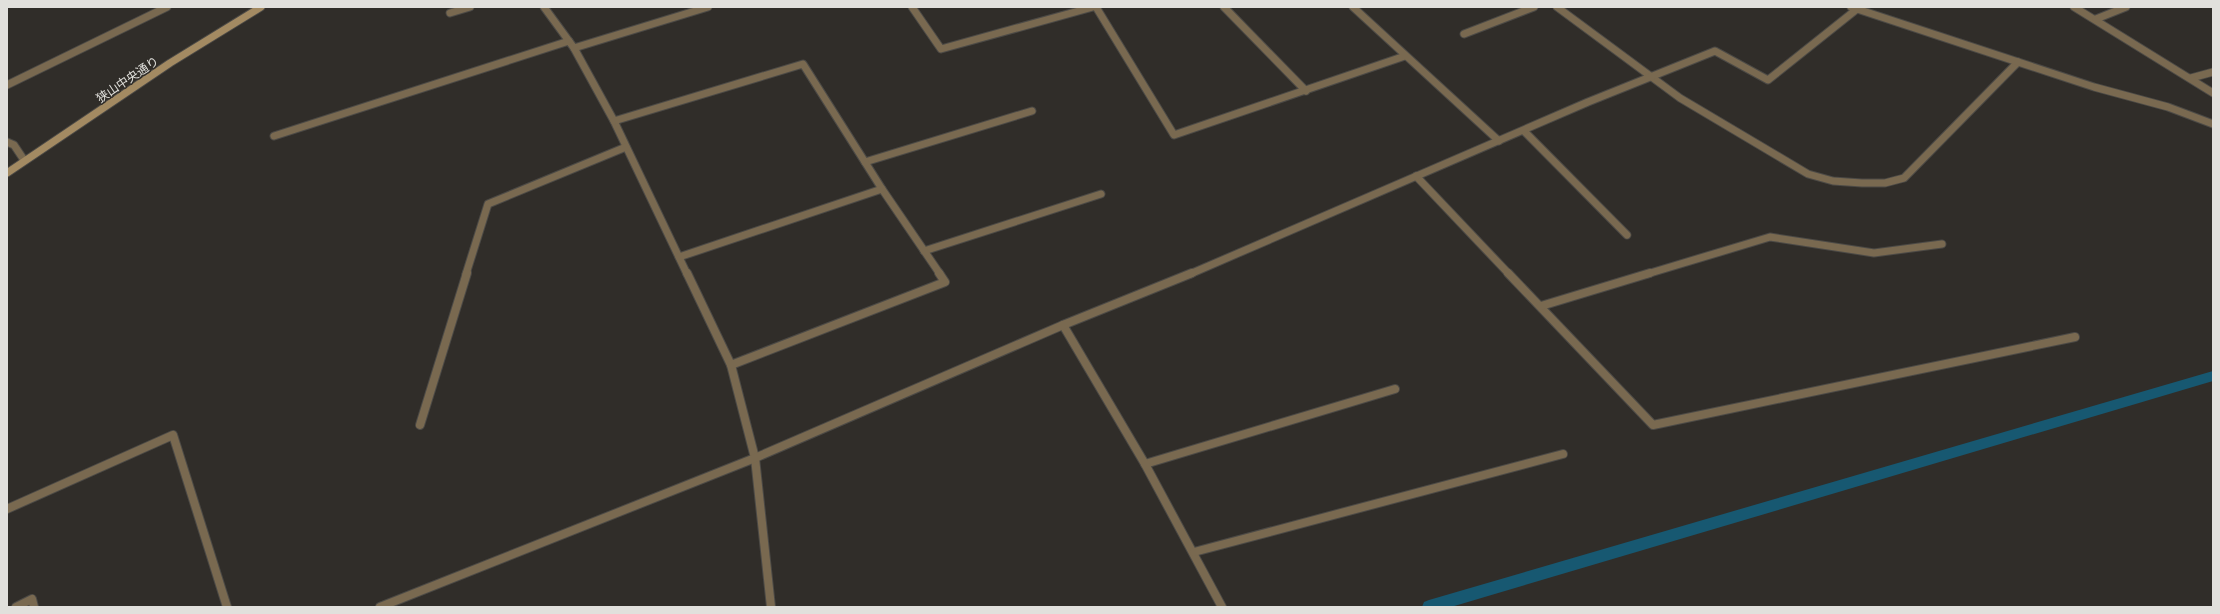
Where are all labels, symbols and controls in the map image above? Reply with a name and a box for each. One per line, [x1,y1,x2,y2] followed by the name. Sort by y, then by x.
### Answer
[92,51,162,107] street label: 狭山中央通り

